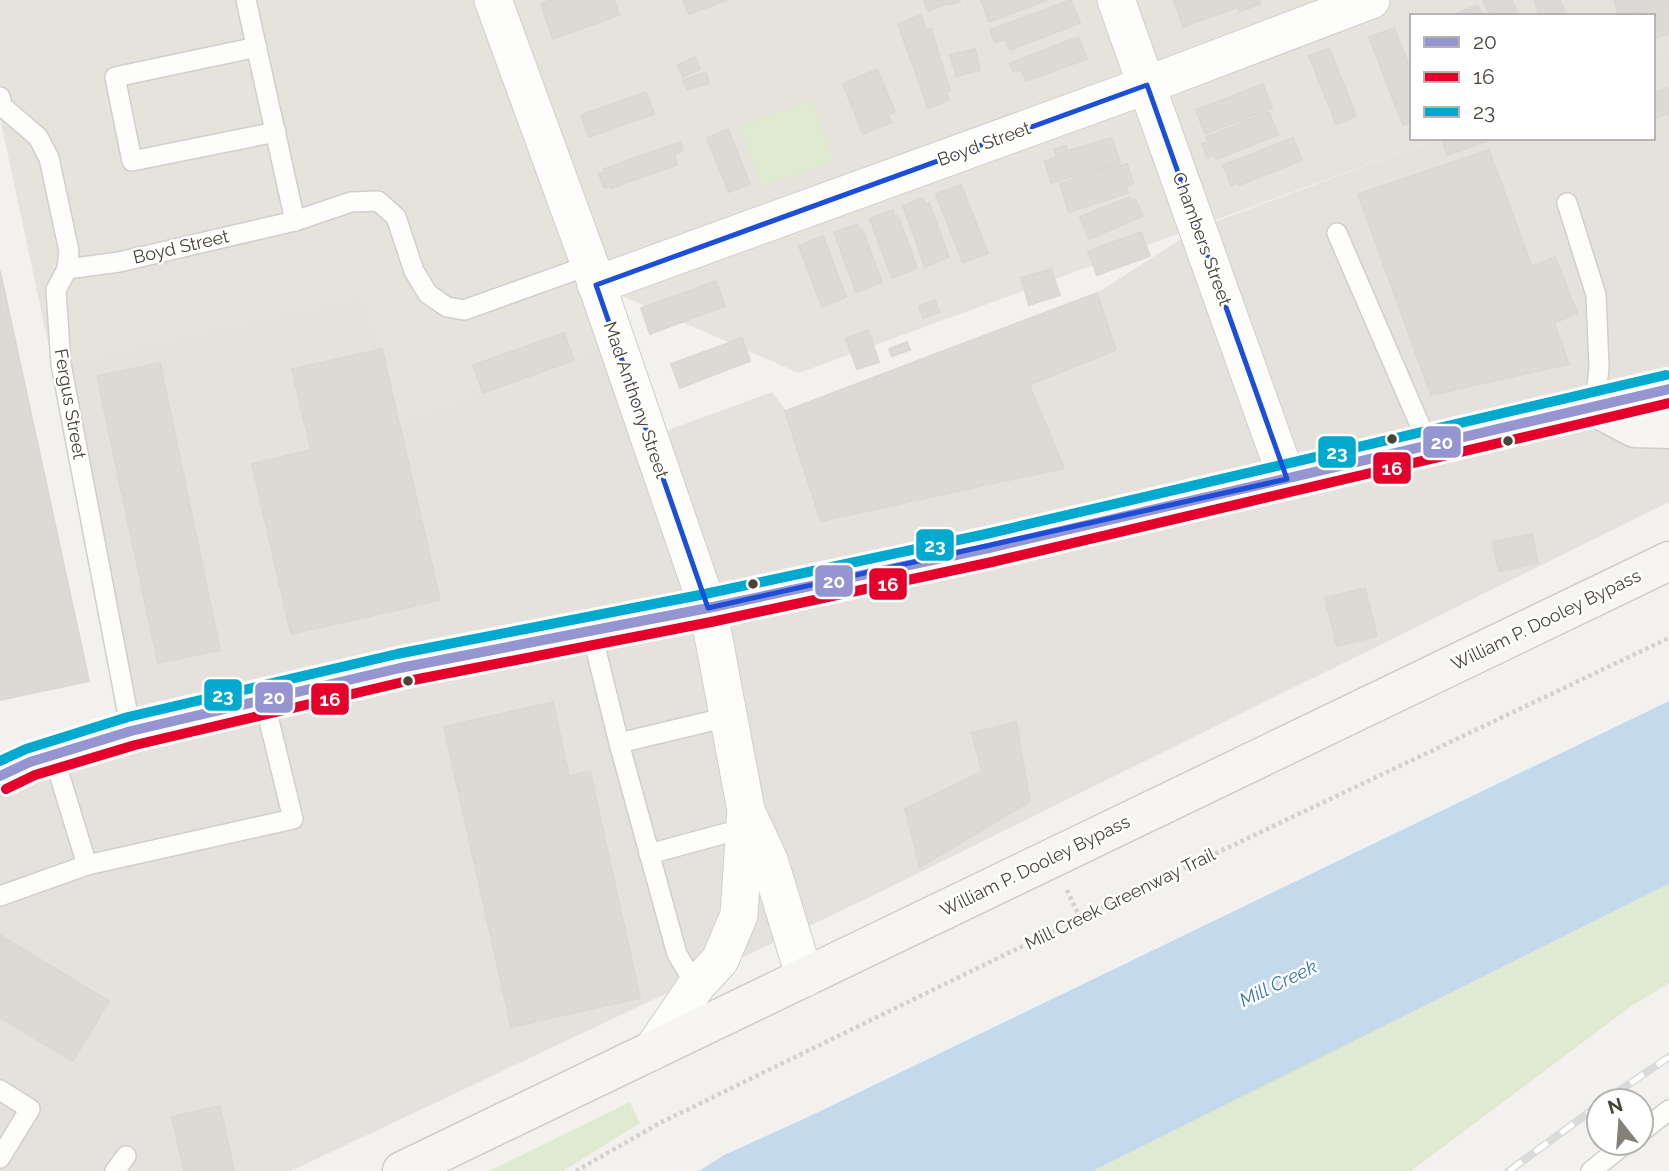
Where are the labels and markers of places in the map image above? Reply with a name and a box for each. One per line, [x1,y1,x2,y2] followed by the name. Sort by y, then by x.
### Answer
[1385,432,1399,446] unlabelled marker
[1501,434,1515,448] unlabelled marker
[746,577,760,591] unlabelled marker
[401,674,415,688] unlabelled marker

